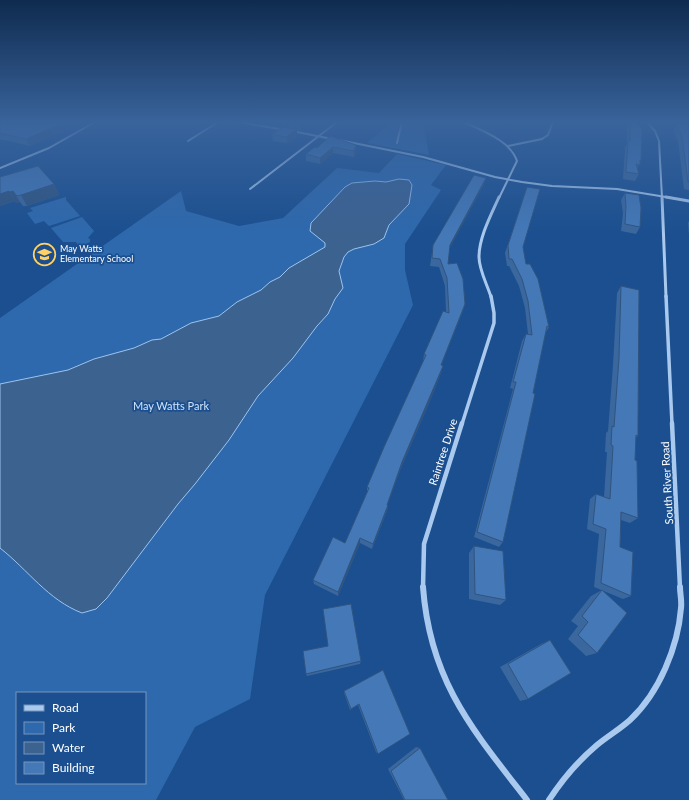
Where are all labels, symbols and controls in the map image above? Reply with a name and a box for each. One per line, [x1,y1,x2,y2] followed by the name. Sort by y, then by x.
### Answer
[32,241,58,267] school or university icon: May Watts Elementary School
[60,243,133,264] place label: May Watts Elementary School
[133,399,210,412] park label: May Watts Park
[426,417,459,487] street label: Raintree Drive
[658,441,675,525] street label: South River Road
[16,692,146,784] legend
[52,700,79,715] text: Road
[52,720,76,735] text: Park
[52,740,85,755] text: Water
[52,760,95,775] text: Building

